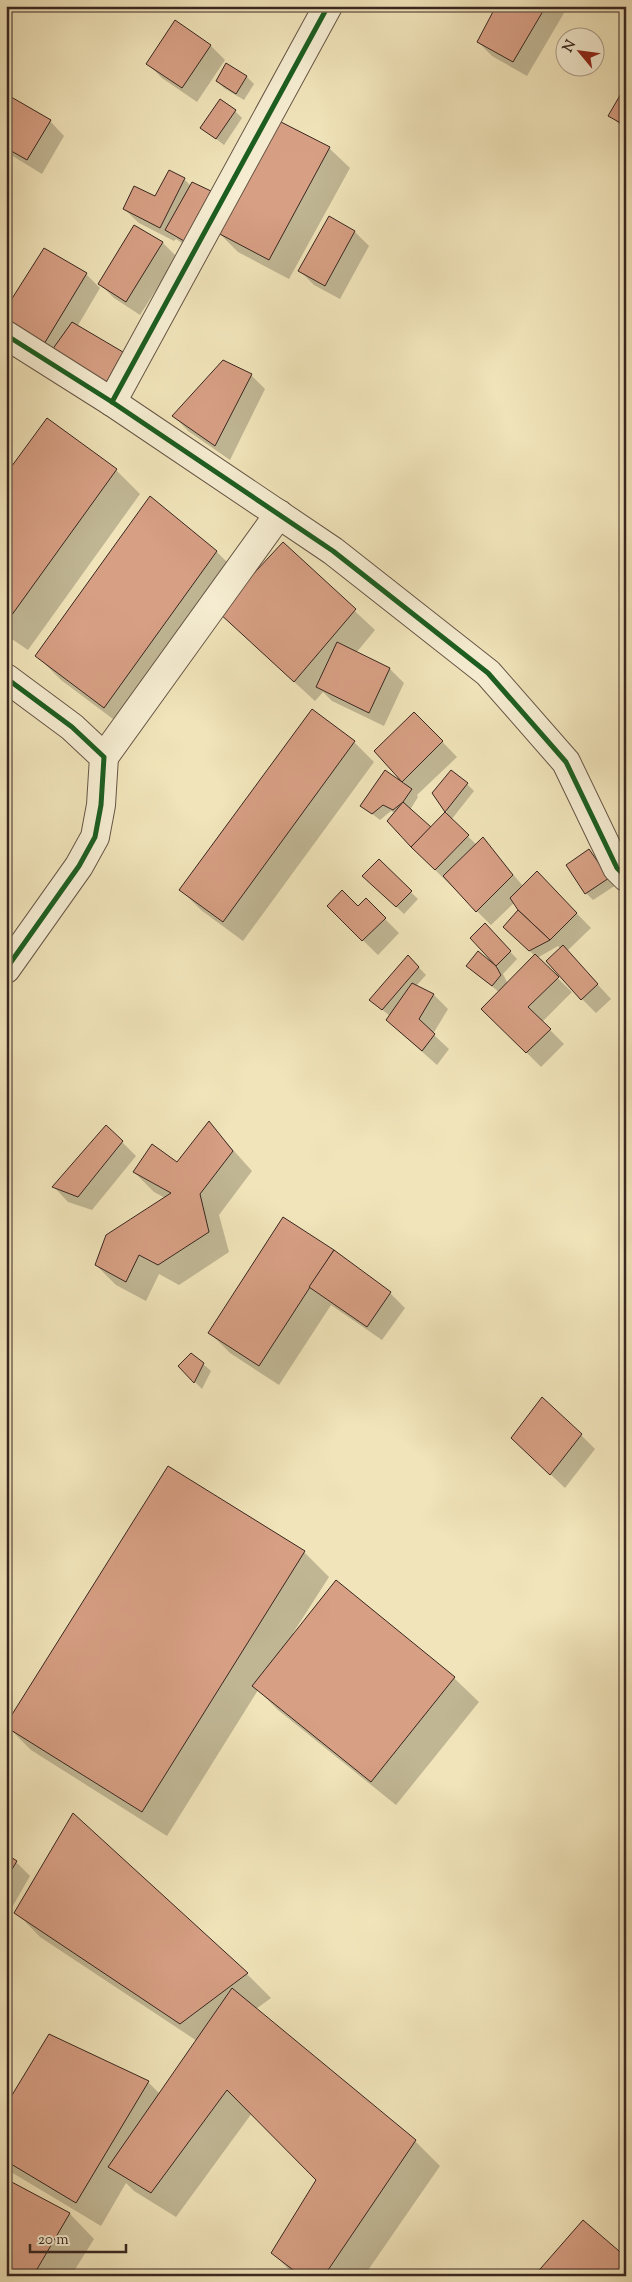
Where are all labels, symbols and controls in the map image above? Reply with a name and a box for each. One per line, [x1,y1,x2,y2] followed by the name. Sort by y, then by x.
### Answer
[554,28,604,78] north arrow
[559,37,582,56] text: N
[30,2222,126,2254] scale bar
[38,2230,69,2251] text: 20 m

